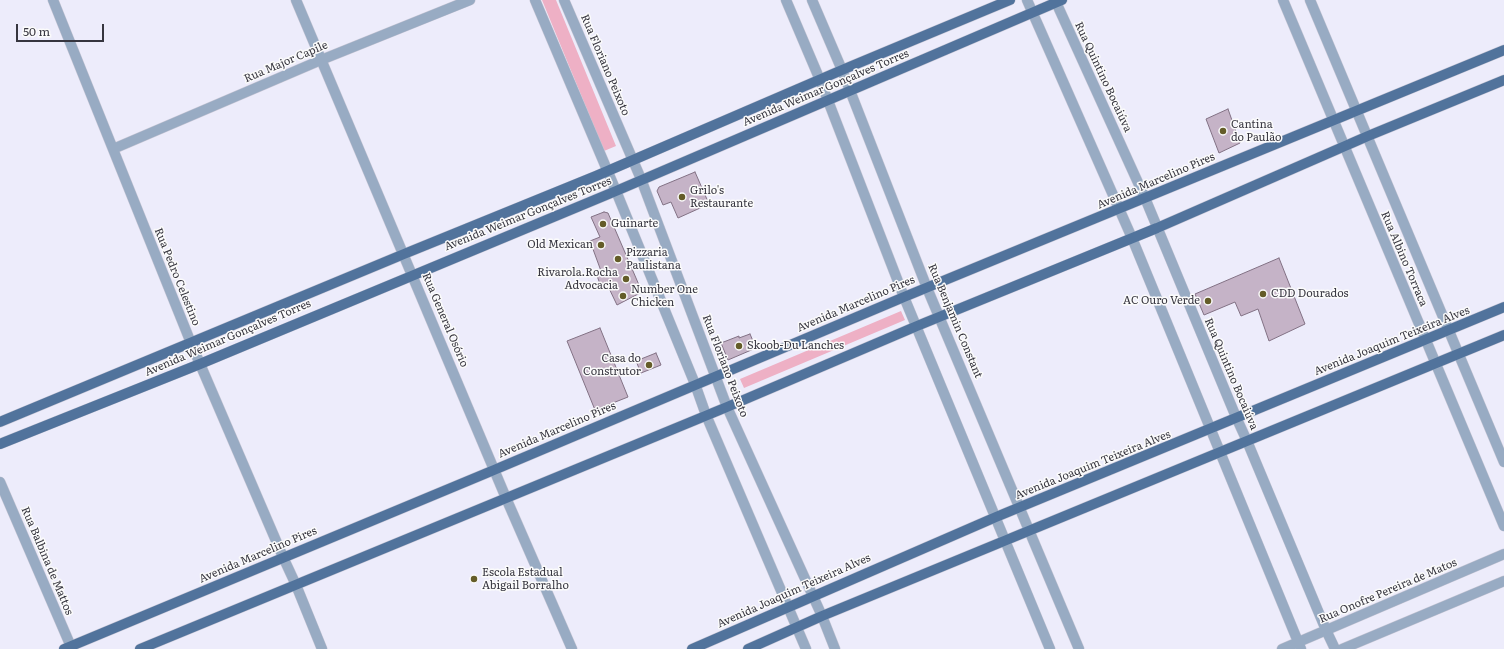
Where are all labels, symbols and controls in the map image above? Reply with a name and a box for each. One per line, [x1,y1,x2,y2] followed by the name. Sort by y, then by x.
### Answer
[578,12,632,118] street label: Rua Floriano Peixoto
[18,16,106,42] scale bar
[1072,20,1134,134] street label: Rua Quintino Bocaiúva
[23,22,50,40] text: 50 m
[242,38,330,86] street label: Rua Major Capile
[741,47,911,129] street label: Avenida Weimar Gonçalves Torres
[1231,118,1282,144] place label: Cantina do Paulão
[1218,126,1228,136] marker: Cantina do Paulão
[1095,150,1217,212] street label: Avenida Marcelino Pires
[443,174,613,254] street label: Avenida Weimar Gonçalves Torres
[690,184,753,210] place label: Grilo's Restaurante
[677,192,687,202] marker: Grilo's Restaurante
[1378,210,1430,308] street label: Rua Albino Torraca
[611,217,658,231] place label: Guinarte
[598,219,608,229] marker: Guinarte
[151,226,203,328] street label: Rua Pedro Celestino
[527,238,593,252] place label: Old Mexican
[596,240,606,250] marker: Old Mexican
[626,246,681,272] place label: Pizzaria Paulistana
[613,254,623,264] marker: Pizzaria Paulistana
[925,262,985,380] street label: Rua Benjamin Constant
[537,266,618,292] place label: Rivarola.Rocha Advocacia
[419,271,471,369] street label: Rua General Osório
[795,273,917,335] street label: Avenida Marcelino Pires
[621,274,631,284] marker: Rivarola.Rocha Advocacia
[631,283,698,309] place label: Number One Chicken
[1271,287,1348,301] place label: CDD Dourados
[1258,289,1268,299] marker: CDD Dourados
[618,291,628,301] marker: Number One Chicken
[1123,294,1200,308] place label: AC Ouro Verde
[1203,296,1213,306] marker: AC Ouro Verde
[143,297,313,379] street label: Avenida Weimar Gonçalves Torres
[1312,304,1472,378] street label: Avenida Joaquim Teixeira Alves
[699,313,751,419] street label: Rua Floriano Peixoto
[1201,316,1261,432] street label: Rua Quintino Bocaiúva
[747,339,844,353] place label: Skoob-Du Lanches
[734,341,744,351] marker: Skoob-Du Lanches
[583,352,641,378] place label: Casa do Construtor
[644,360,654,370] marker: Casa do Construtor
[496,399,618,461] street label: Avenida Marcelino Pires
[1013,428,1173,502] street label: Avenida Joaquim Teixeira Alves
[18,505,76,617] street label: Rua Balbina de Mattos
[197,524,319,586] street label: Avenida Marcelino Pires
[715,551,873,631] street label: Avenida Joaquim Teixeira Alves
[1317,556,1459,626] street label: Rua Onofre Pereira de Matos
[482,566,569,592] place label: Escola Estadual Abigail Borralho
[469,574,479,584] marker: Escola Estadual Abigail Borralho

